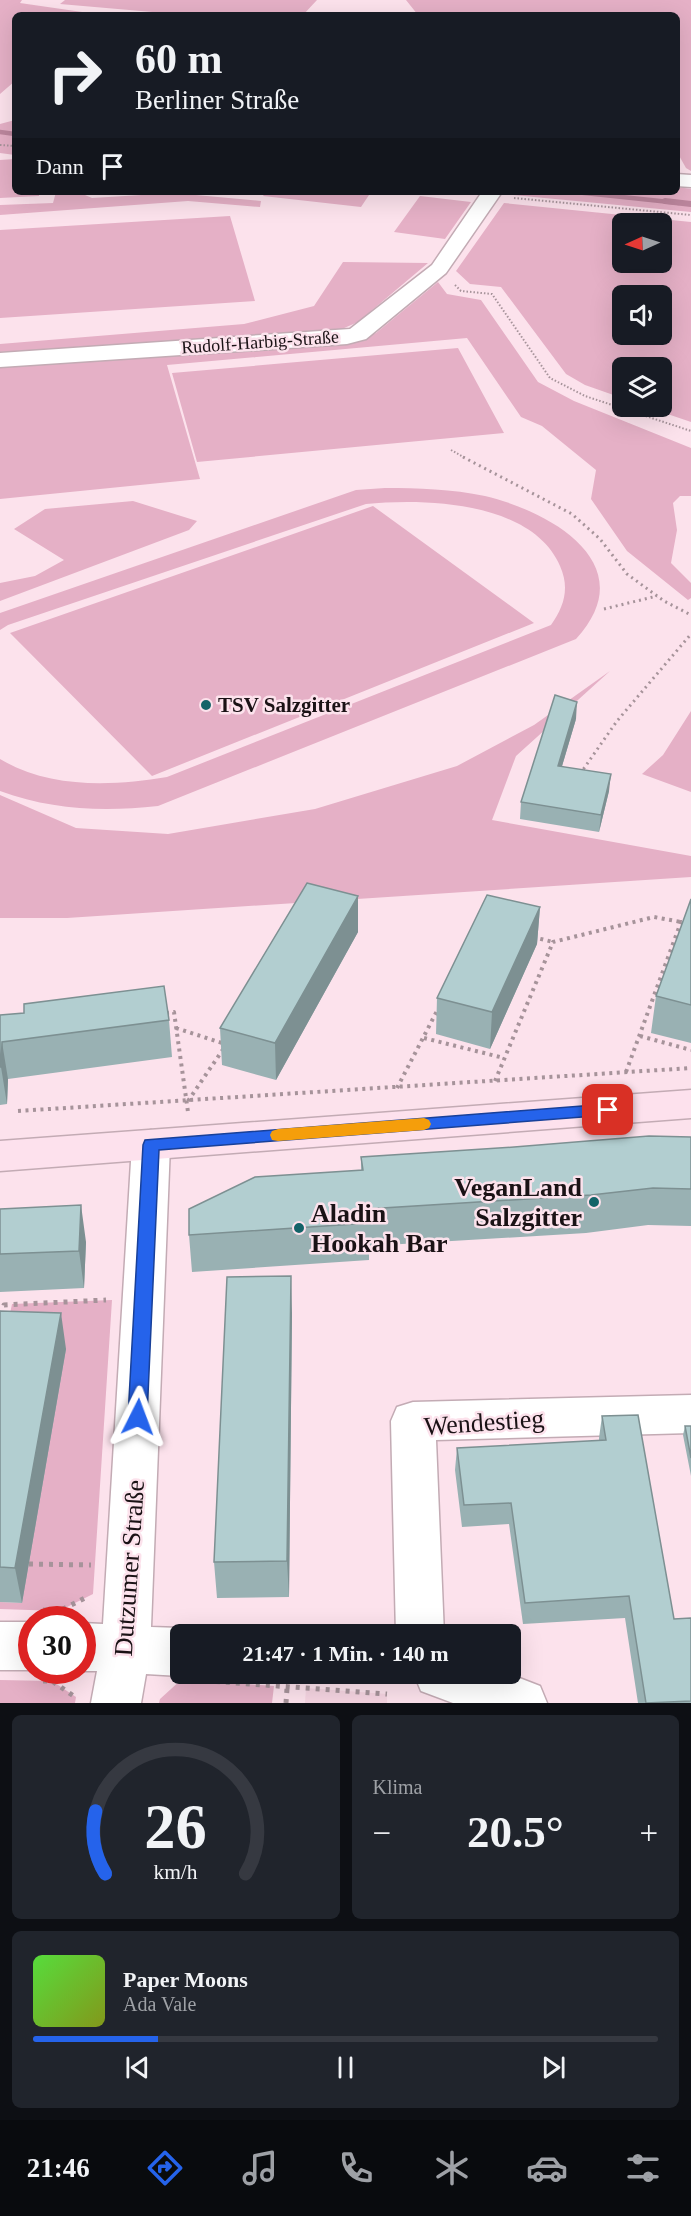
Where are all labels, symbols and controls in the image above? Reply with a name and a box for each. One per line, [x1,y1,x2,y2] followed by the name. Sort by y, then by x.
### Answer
[36,36,114,114] icon: right
[135,36,223,82] text: 60 m
[135,85,299,115] text: Berliner Straße
[96,150,129,183] icon: arrive
[36,154,84,179] text: Dann
[612,213,672,273] north arrow
[612,213,672,417] map controls
[612,285,672,345] button: sound
[181,327,339,357] street label: Rudolf-Harbig-Straße
[612,357,672,417] button: layers
[218,693,350,717] place label: TSV Salzgitter
[199,698,213,712] marker: TSV Salzgitter
[582,1084,633,1135] pin
[591,1093,624,1126] icon: arrive
[454,1173,583,1232] place label: VeganLand Salzgitter
[587,1195,601,1209] marker: VeganLand Salzgitter
[311,1199,448,1258] place label: Aladin Hookah Bar
[292,1221,306,1235] marker: Aladin Hookah Bar
[106,1385,170,1449] position arrow
[423,1404,545,1441] street label: Wendestieg
[109,1479,150,1657] street label: Dutzumer Straße
[18,1606,96,1684] speed limit sign: 30
[243,1641,448,1666] text: 21:47 · 1 Min. · 140 m
[373,1776,423,1798] text: Klima
[145,1792,207,1861] text: 26
[467,1807,564,1857] text: 20.5°
[373,1815,391,1851] text: −
[639,1815,658,1851] text: +
[154,1860,198,1884] text: km/h
[123,1967,248,1992] text: Paper Moons
[123,1993,197,2015] text: Ada Vale
[121,2051,154,2084] icon: previous
[329,2051,362,2084] icon: pause
[537,2051,570,2084] icon: next
[144,2147,186,2189] icon: directions
[239,2147,281,2189] icon: music
[335,2147,377,2189] icon: phone
[431,2147,473,2189] icon: climate
[526,2147,568,2189] icon: car
[622,2147,664,2189] icon: filters
[27,2153,90,2183] text: 21:46

